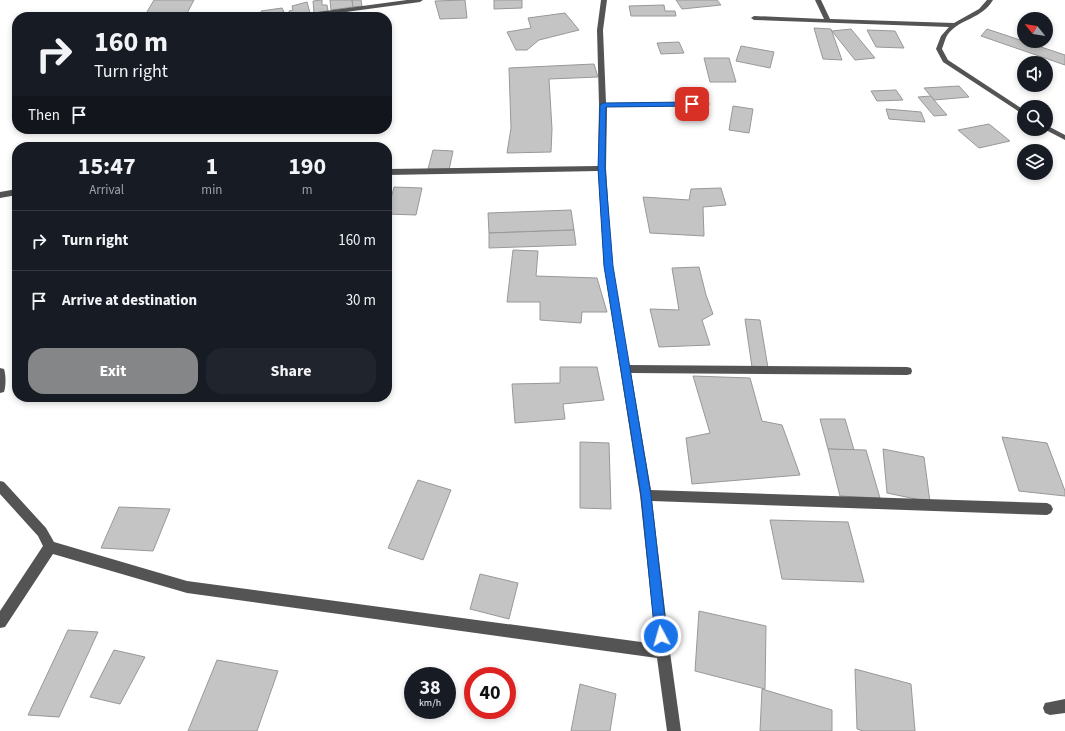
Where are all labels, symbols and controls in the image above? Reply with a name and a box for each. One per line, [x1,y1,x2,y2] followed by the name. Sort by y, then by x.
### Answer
[1017,12,1053,48] north arrow
[1017,12,1053,180] map controls
[94,22,168,62] text: 160 m
[28,28,80,80] icon: right
[1017,56,1053,92] button: sound
[94,59,168,84] text: Turn right
[675,87,709,121] pin
[681,93,703,115] icon: arrive
[1017,100,1053,136] button: search
[68,104,90,126] icon: arrive
[28,105,60,126] text: Then
[1017,144,1053,180] button: layers
[78,149,136,184] text: 15:47
[206,149,218,184] text: 1
[288,149,326,184] text: 190
[89,181,124,199] text: Arrival
[201,181,222,199] text: min
[302,181,313,199] text: m
[28,230,50,252] icon: right
[62,230,128,251] text: Turn right
[338,230,376,251] text: 160 m
[28,290,50,312] icon: arrive
[62,290,197,311] text: Arrive at destination
[346,290,376,311] text: 30 m
[28,348,198,394] button: Exit
[206,348,376,394] button: Share
[640,615,682,657] position arrow
[464,667,516,719] speed limit sign: 40
[419,674,441,702] text: 38
[419,696,441,710] text: km/h

